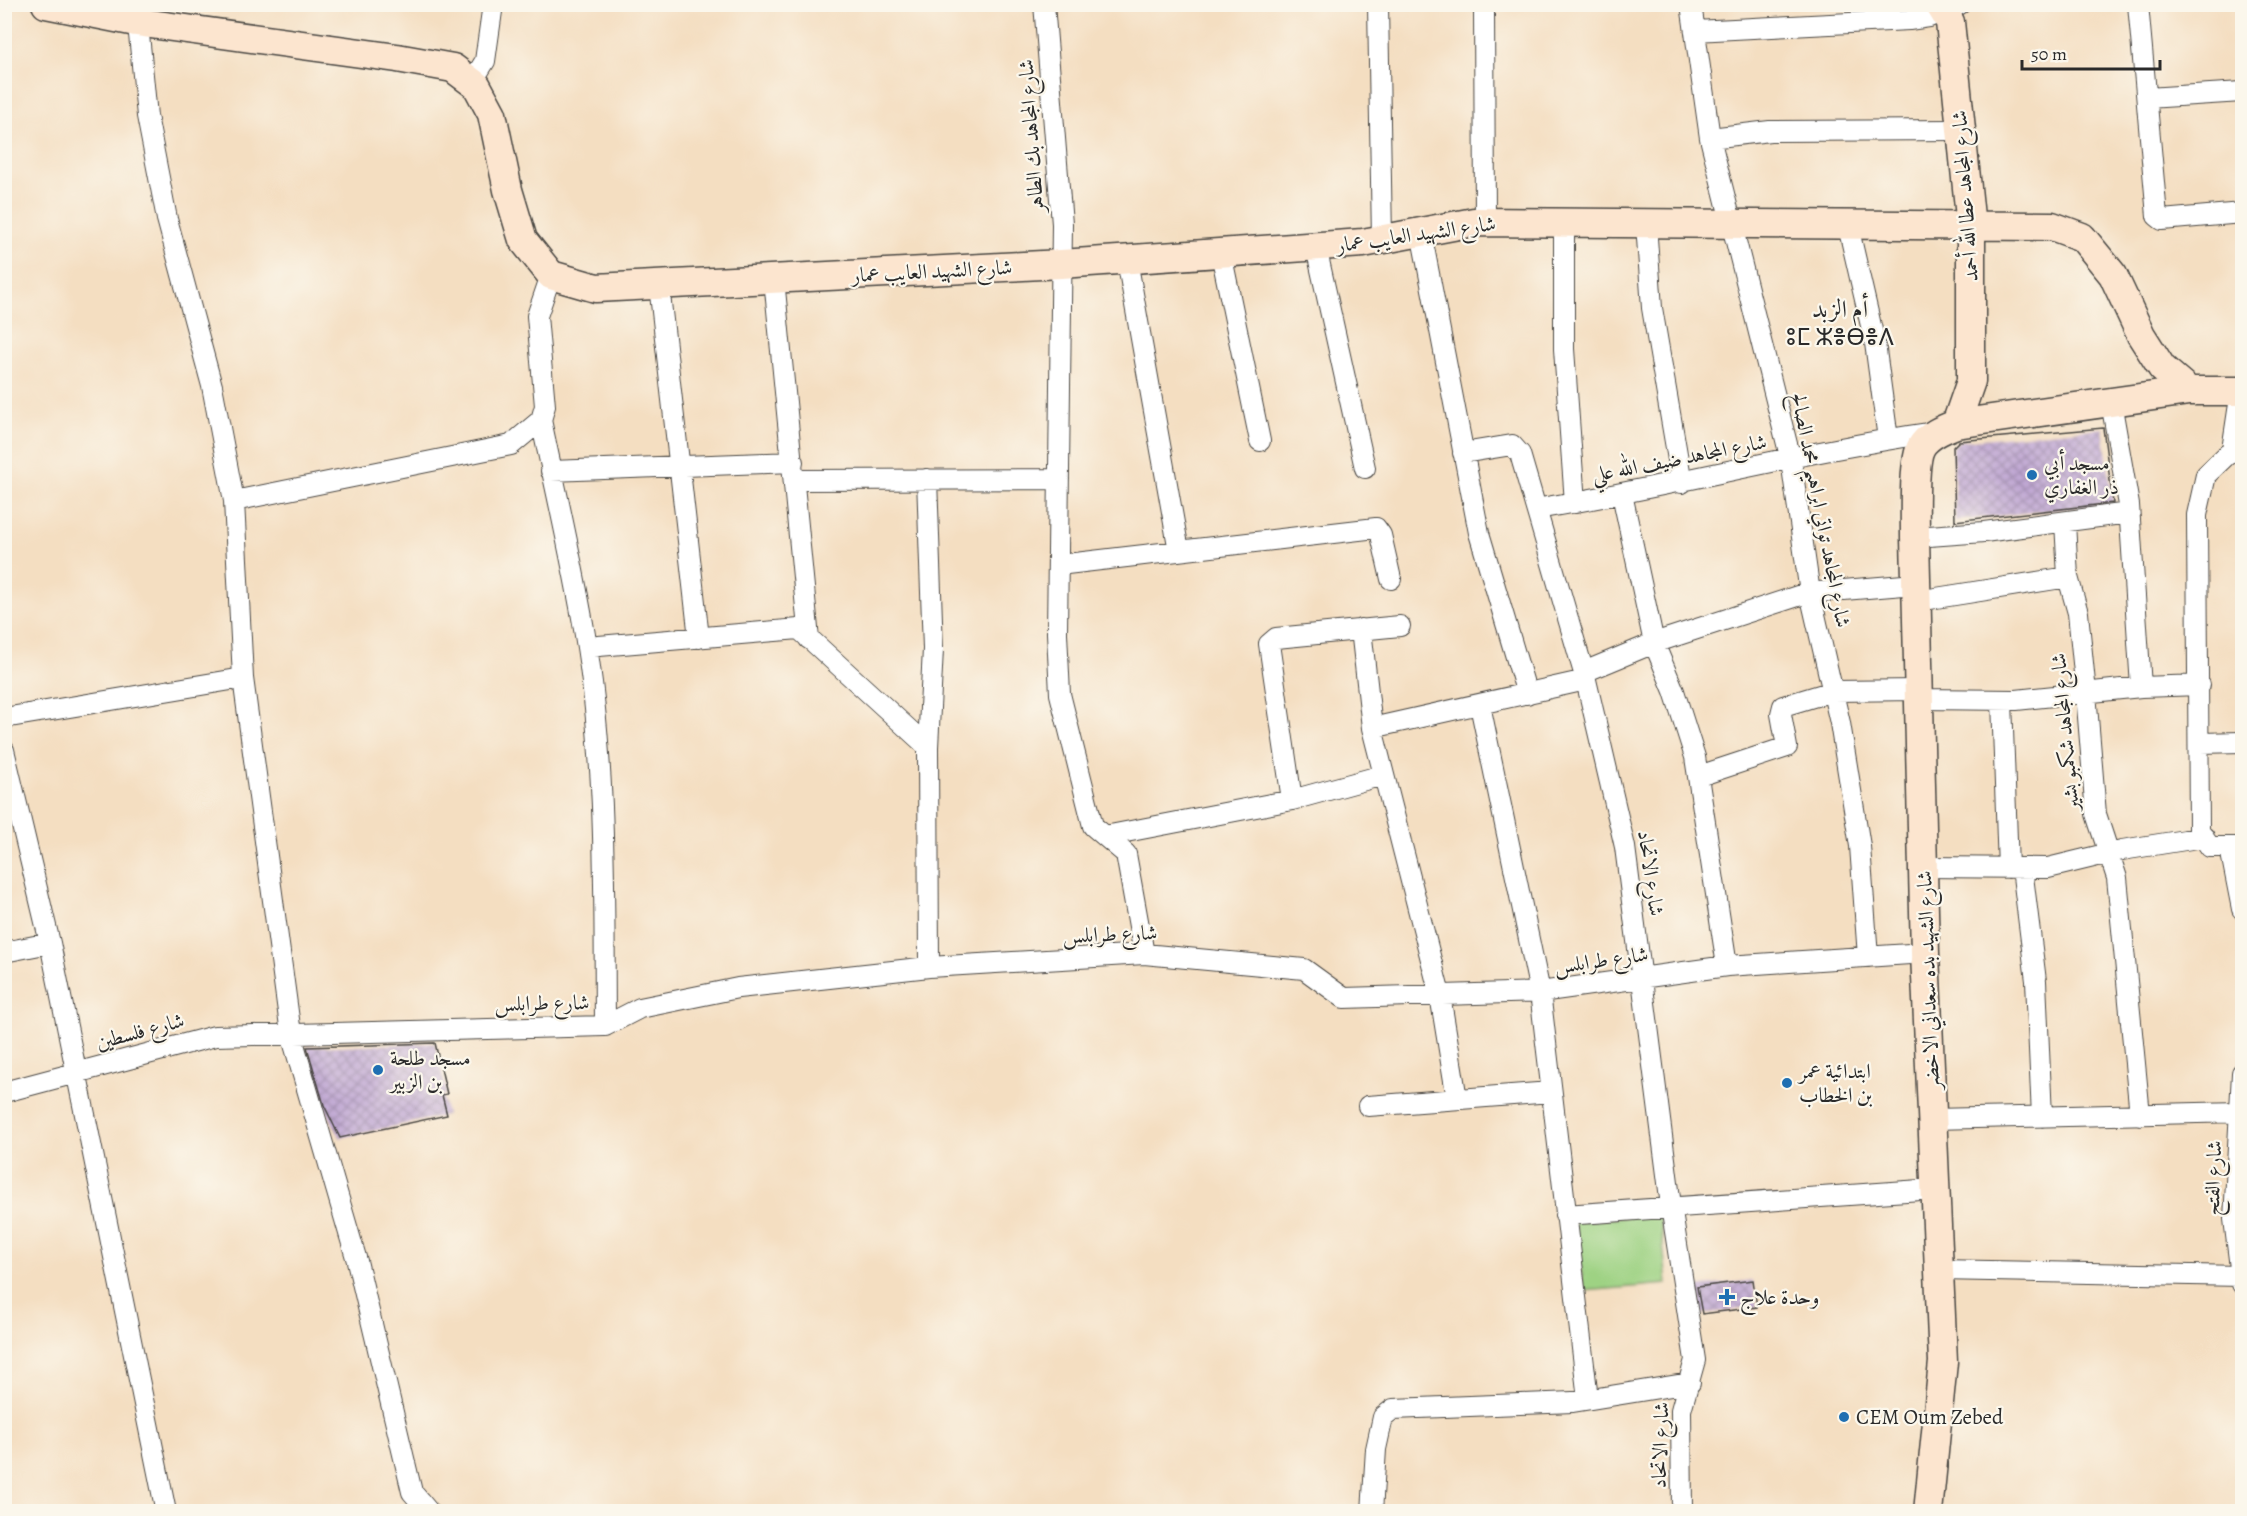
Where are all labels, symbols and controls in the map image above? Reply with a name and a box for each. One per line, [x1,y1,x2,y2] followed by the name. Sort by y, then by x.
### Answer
[2022,33,2160,71] scale bar
[2031,42,2067,66] text: 50 m
[1012,58,1054,216] street label: شارع المجاهد بك الطاهر
[1942,109,1989,283] street label: شارع المجاهد عطا الله أحمد
[1332,209,1498,263] street label: شارع الشهيد العايب عمار
[849,253,1013,293] street label: شارع الشهيد العايب عمار
[1786,292,1894,353] district label: أم الزبد ⵓⵎ ⵣⴻⴱⴻⴷ
[1778,390,1858,631] street label: شارع المجاهد تواتي ابراهيم محمد الصالح
[1588,424,1770,495] street label: شارع المجاهد ضيف الله علي
[2044,448,2119,503] place label: مسجد أبي ذر الغفاري
[2025,468,2039,482] marker: مسجد أبي ذر الغفاري
[2044,652,2090,814] street label: شارع المجاهد شكمبو بشير
[1627,828,1671,918] street label: شارع الاتحاد
[1910,870,1950,1092] street label: شارع الشهيد بده سعداني الاخضر
[1062,918,1158,954] street label: شارع طرابلس
[1552,940,1651,984] street label: شارع طرابلس
[494,988,590,1022] street label: شارع طرابلس
[93,1006,188,1060] street label: شارع فلسطين
[388,1044,471,1096] place label: مسجد طلحة بن الزبير
[1797,1057,1873,1109] place label: ابتدائية عمر بن الخطاب
[371,1063,385,1077] marker: مسجد طلحة بن الزبير
[1780,1076,1794,1090] marker: ابتدائية عمر بن الخطاب
[2198,1140,2233,1216] street label: شارع الفتح
[1740,1283,1820,1316] place label: وحدة علاج
[1718,1288,1736,1306] marker: وحدة علاج
[1645,1401,1679,1489] street label: شارع الاتحاد
[1856,1403,2004,1431] place label: CEM Oum Zebed
[1837,1410,1851,1424] marker: CEM Oum Zebed

